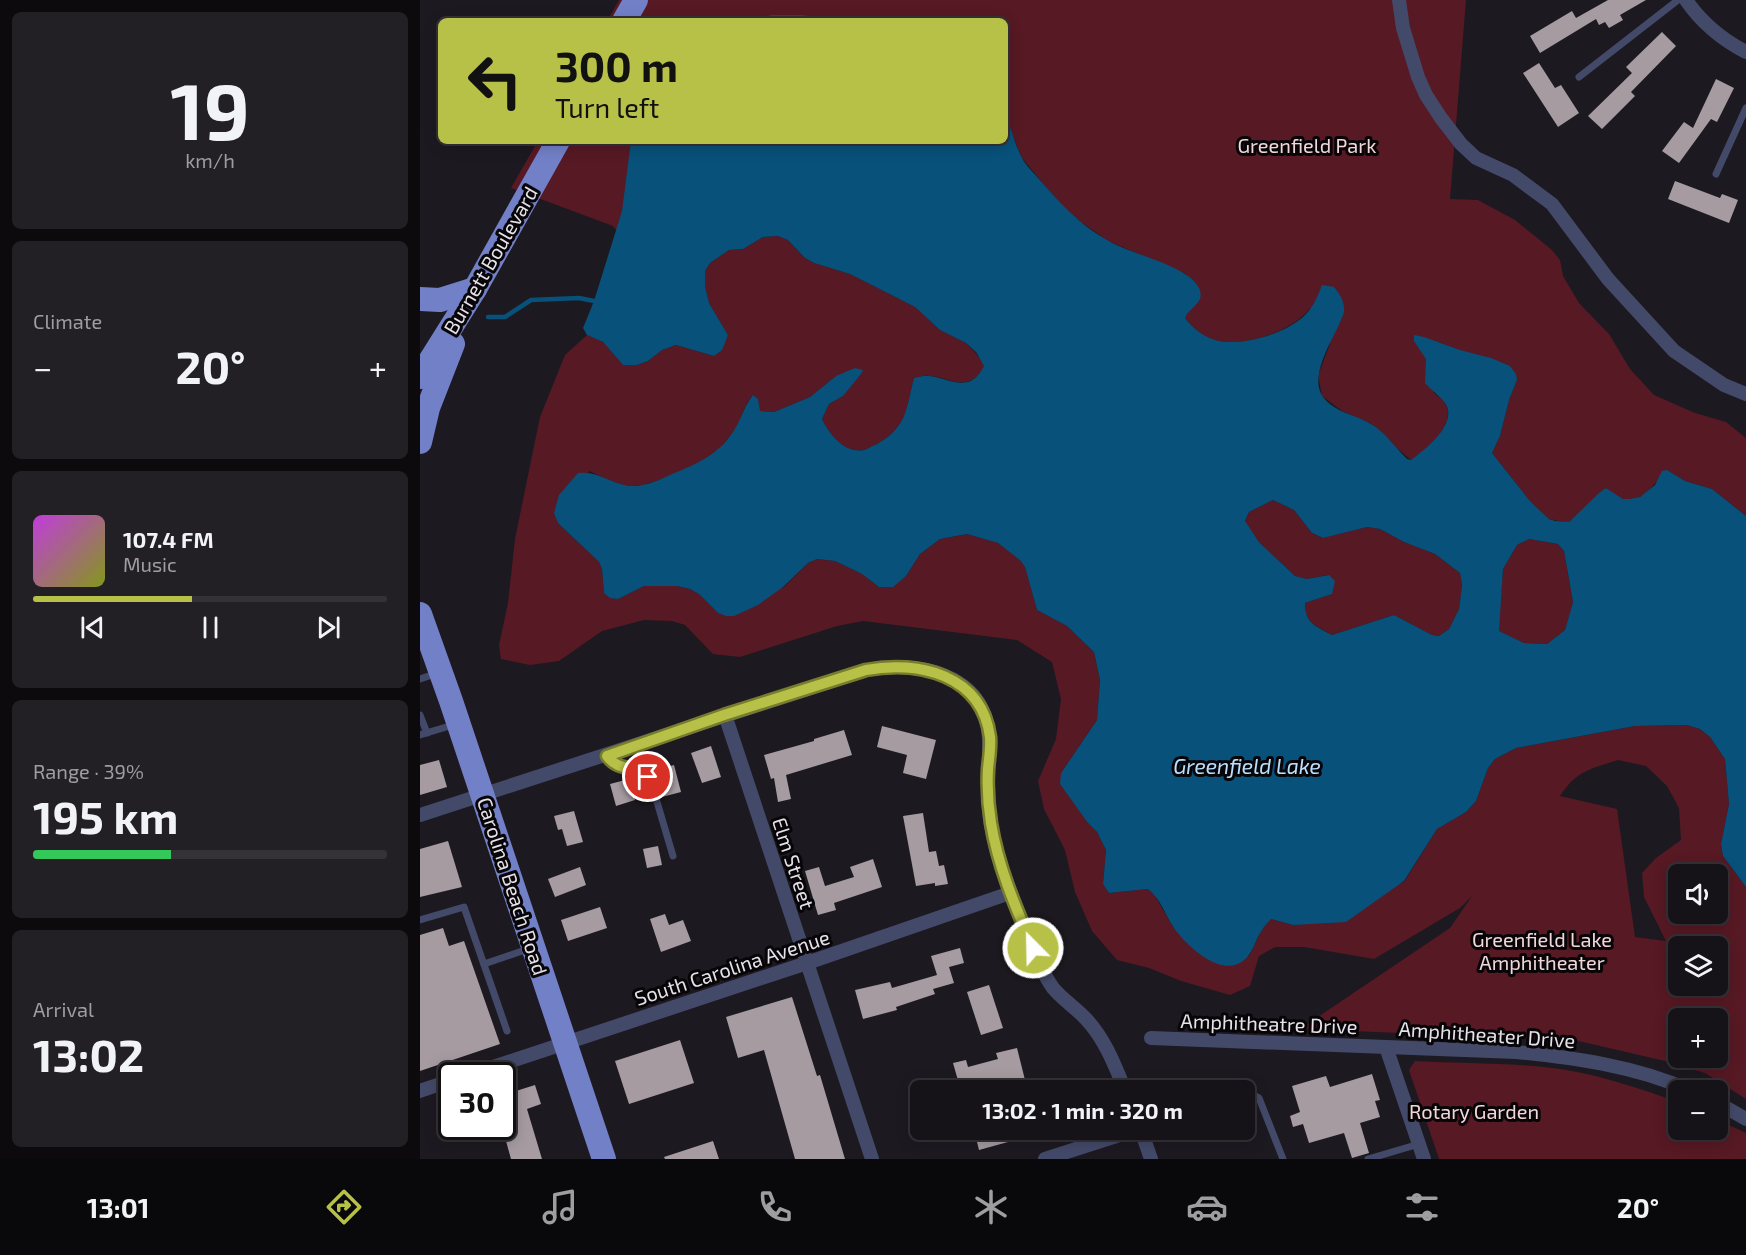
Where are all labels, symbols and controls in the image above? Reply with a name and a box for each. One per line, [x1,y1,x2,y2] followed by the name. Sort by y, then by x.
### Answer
[555,40,678,90] text: 300 m
[456,42,534,120] icon: left
[170,62,250,156] text: 19
[555,91,659,123] text: Turn left
[1237,133,1377,157] park label: Greenfield Park
[185,148,235,172] text: km/h
[438,182,542,338] street label: Burnett Boulevard
[33,309,102,333] text: Climate
[176,339,246,393] text: 20°
[33,347,52,387] text: −
[369,347,387,387] text: +
[123,526,214,552] text: 107.4 FM
[123,552,177,576] text: Music
[76,611,109,644] icon: previous
[194,611,227,644] icon: pause
[312,611,345,644] icon: next
[622,751,673,802] pin
[1173,753,1321,778] water label: Greenfield Lake
[33,759,144,783] text: Range · 39%
[631,760,664,793] icon: arrive
[33,789,178,843] text: 195 km
[473,794,553,978] street label: Carolina Beach Road
[768,814,820,912] street label: Elm Street
[1668,864,1728,1140] map controls
[1668,864,1728,924] button: sound
[1001,916,1065,980] position arrow
[631,924,833,1010] street label: South Carolina Avenue
[1472,927,1612,974] park label: Greenfield Lake Amphitheater
[1668,936,1728,996] button: layers
[33,997,94,1021] text: Arrival
[1180,1008,1358,1038] street label: Amphitheatre Drive
[1668,1008,1728,1068] button: +
[1398,1016,1576,1052] street label: Amphitheater Drive
[33,1027,144,1081] text: 13:02
[438,1062,516,1140] speed limit sign: 30
[1668,1080,1728,1140] button: −
[982,1097,1183,1123] text: 13:02 · 1 min · 320 m
[1409,1099,1539,1123] park label: Rotary Garden
[323,1186,365,1228] icon: directions
[539,1186,581,1228] icon: music
[754,1186,796,1228] icon: phone
[970,1186,1012,1228] icon: climate
[1186,1186,1228,1228] icon: car
[1401,1186,1443,1228] icon: filters
[87,1191,149,1223] text: 13:01
[1617,1191,1659,1223] text: 20°

